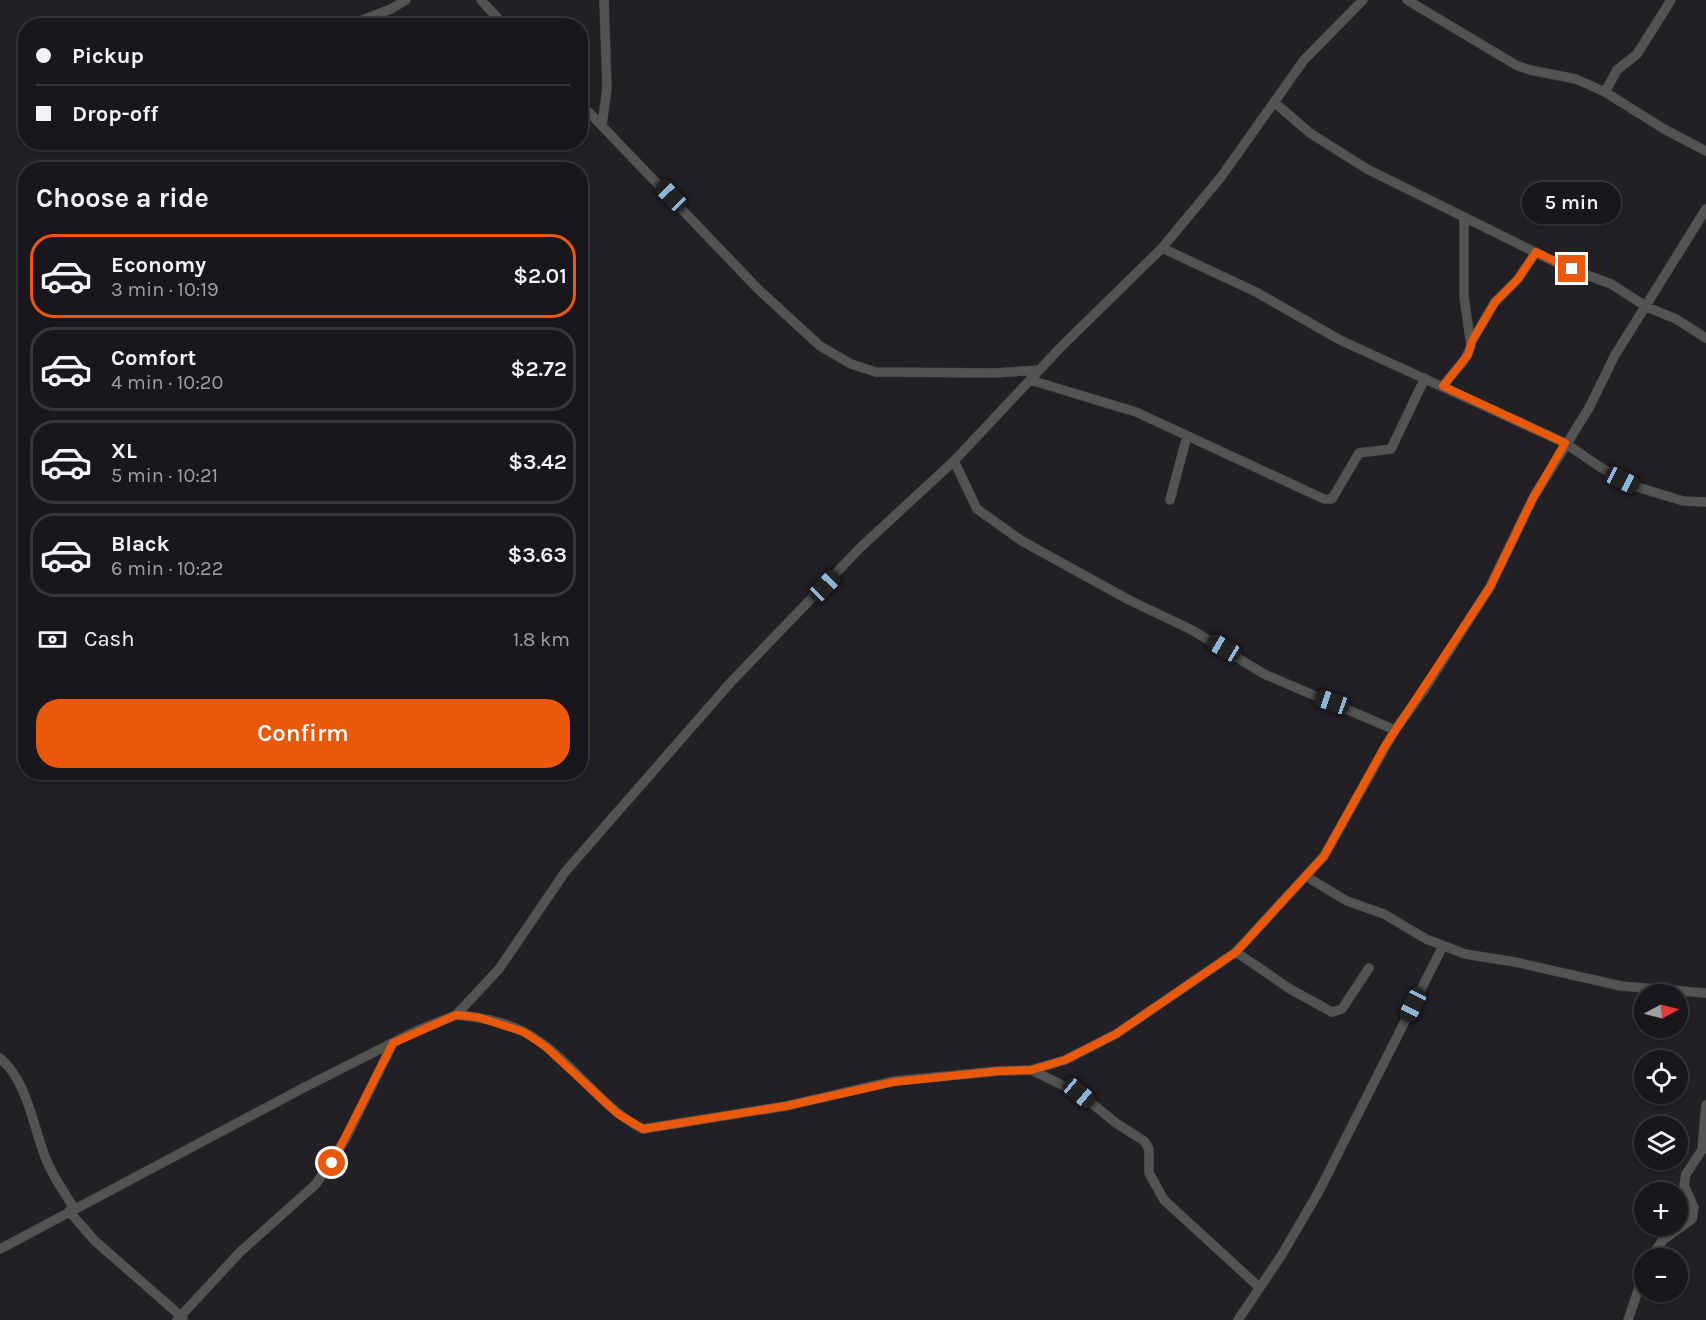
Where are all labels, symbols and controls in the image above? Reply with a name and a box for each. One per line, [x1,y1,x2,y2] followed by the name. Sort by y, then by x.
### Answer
[72,43,144,69] text: Pickup
[72,101,158,127] text: Drop-off
[652,177,690,215] car
[36,182,209,214] text: Choose a ride
[1522,182,1622,224] callout: 5 min
[1544,191,1599,214] text: 5 min
[39,249,93,303] icon: car
[111,252,206,278] text: Economy
[1558,255,1585,282] route end
[513,263,567,289] text: $2.01
[111,278,219,301] text: 3 min · 10:19
[39,342,93,396] icon: car
[111,345,196,371] text: Comfort
[511,356,567,382] text: $2.72
[111,371,223,394] text: 4 min · 10:20
[39,435,93,489] icon: car
[111,438,137,464] text: XL
[508,449,567,475] text: $3.42
[111,464,218,487] text: 5 min · 10:21
[1602,464,1642,496] car
[39,528,93,582] icon: car
[111,531,170,557] text: Black
[508,542,567,568] text: $3.63
[111,557,223,580] text: 6 min · 10:22
[806,567,844,605] car
[36,623,69,656] icon: cash
[84,626,134,652] text: Cash
[513,628,570,651] text: 1.8 km
[1204,631,1244,665] car
[1312,688,1352,716] car
[36,699,570,768] button: Confirm
[1634,984,1688,1038] north arrow
[1634,984,1688,1302] map controls
[1397,985,1429,1025] car
[1634,1050,1688,1104] button: locate
[1059,1075,1099,1111] car
[1634,1116,1688,1170] button: layers
[318,1149,345,1176] route start
[1634,1182,1688,1236] button: +
[1634,1248,1688,1302] button: −

